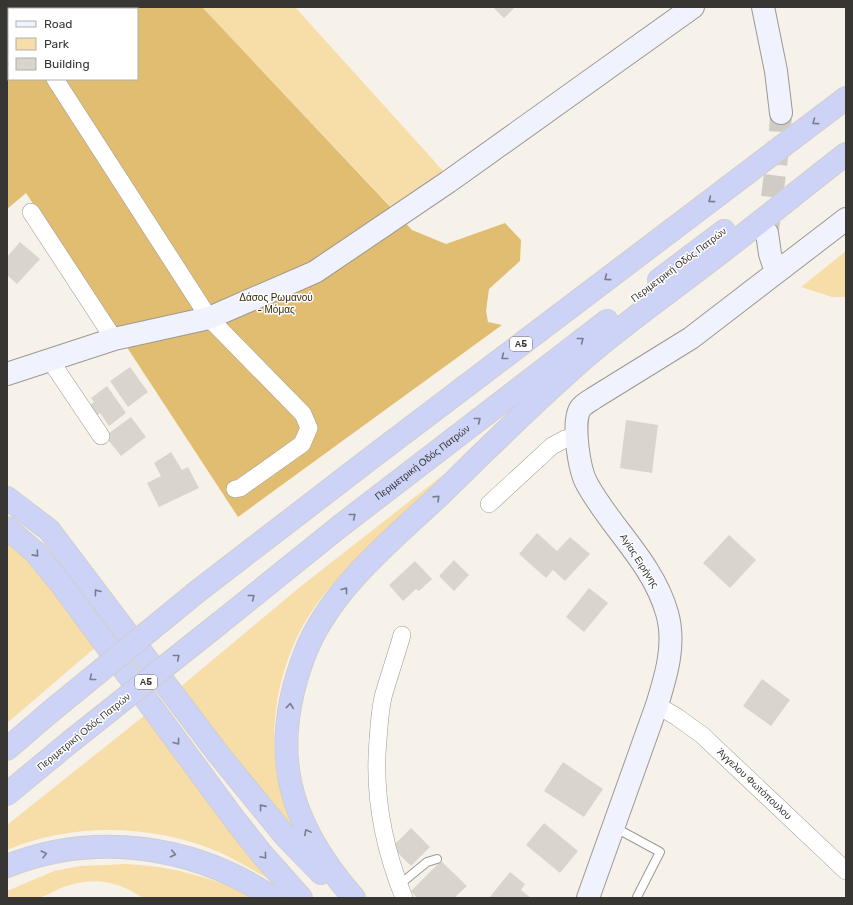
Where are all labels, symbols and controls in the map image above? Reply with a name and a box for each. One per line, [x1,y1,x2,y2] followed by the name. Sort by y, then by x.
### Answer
[8,8,138,80] legend
[44,17,72,31] text: Road
[44,37,70,51] text: Park
[44,57,90,71] text: Building
[812,117,819,124] one-way arrow
[708,195,715,202] one-way arrow
[629,225,729,305] street label: Περιμετρική Οδός Πατρών
[604,273,611,281] one-way arrow
[239,292,313,316] park label: Δάσος Ρωμανού - Μόμας
[510,337,532,351] road number: Α5
[577,338,584,345] one-way arrow
[501,353,508,360] one-way arrow
[474,417,481,424] one-way arrow
[373,422,472,503] street label: Περιμετρική Οδός Πατρών
[432,495,440,503] one-way arrow
[349,514,356,521] one-way arrow
[617,532,661,591] street label: Αγίας Ειρήνης
[31,549,39,557] one-way arrow
[340,587,347,594] one-way arrow
[94,589,102,596] one-way arrow
[247,595,254,602] one-way arrow
[173,655,180,662] one-way arrow
[89,673,97,680] one-way arrow
[135,675,157,689] road number: Α5
[35,691,133,773] street label: Περιμετρική Οδός Πατρών
[286,703,295,709] one-way arrow
[172,737,179,744] one-way arrow
[714,746,794,822] street label: Άγγελου Φωτόπουλου
[259,805,266,812] one-way arrow
[304,829,312,837] one-way arrow
[40,850,47,859] one-way arrow
[170,850,176,858] one-way arrow
[260,851,267,859] one-way arrow

